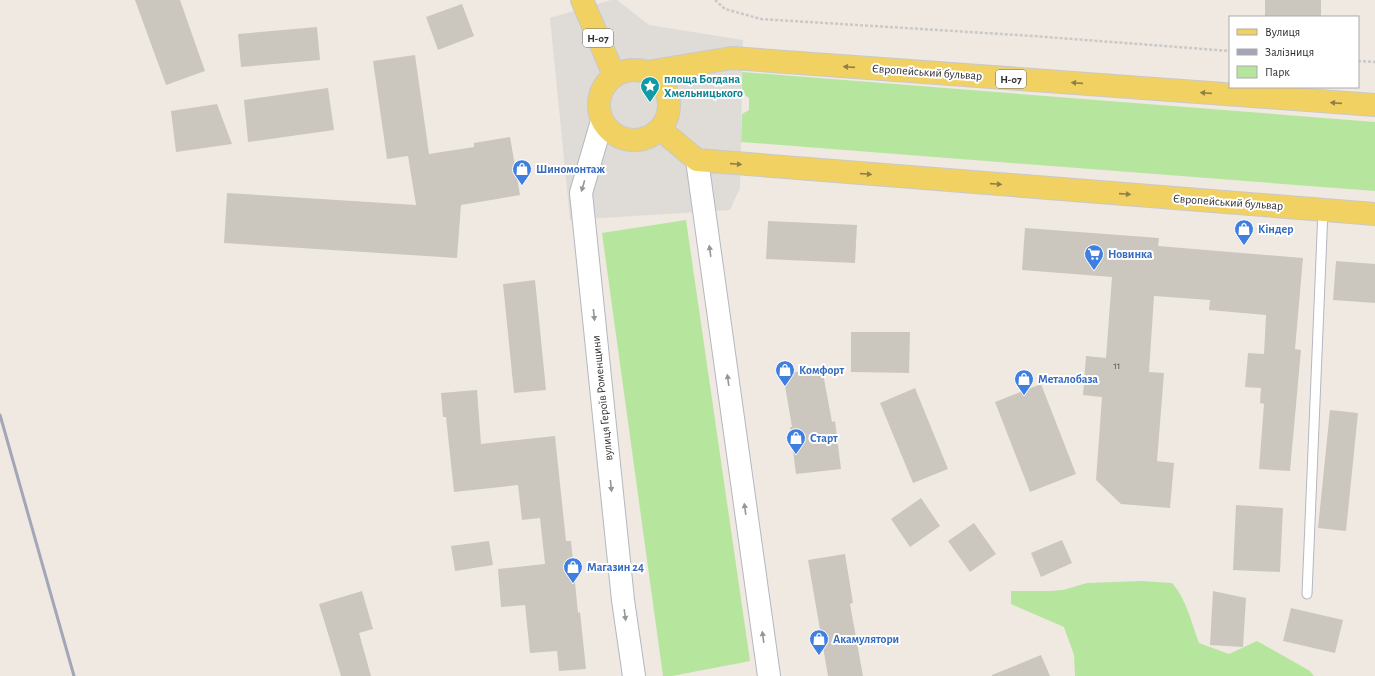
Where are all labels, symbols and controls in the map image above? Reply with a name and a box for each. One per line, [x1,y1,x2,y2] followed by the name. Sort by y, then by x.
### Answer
[1229,16,1359,88] legend
[1265,26,1300,39] text: Вулиця
[583,29,613,47] road number: Н-07
[1265,46,1314,58] text: Залізниця
[871,62,982,83] street label: Європейський бульвар
[843,63,855,70] one-way arrow
[1265,66,1290,78] text: Парк
[996,70,1026,88] road number: Н-07
[664,73,743,99] place label: площа Богдана Хмельницького
[639,75,661,103] place icon: площа Богдана Хмельницького
[1071,80,1083,87] one-way arrow
[1200,89,1212,96] one-way arrow
[1330,99,1342,106] one-way arrow
[511,158,533,186] shop icon: Шиномонтаж
[730,160,742,167] one-way arrow
[536,163,606,175] place label: Шиномонтаж
[860,170,872,177] one-way arrow
[580,180,586,192] one-way arrow
[990,180,1002,187] one-way arrow
[1119,191,1131,197] one-way arrow
[1172,192,1283,213] street label: Європейський бульвар
[1233,218,1255,246] shop icon: Кіндер
[1258,223,1293,235] place label: Кіндер
[1083,243,1105,271] supermarket icon: Новинка
[707,245,713,257] one-way arrow
[1108,248,1153,260] place label: Новинка
[591,309,597,321] one-way arrow
[589,335,616,461] street label: вулиця Героїв Роменщини
[774,359,796,387] shop icon: Комфорт
[1114,361,1120,371] house number: 11
[799,364,844,376] place label: Комфорт
[1013,368,1035,396] shop icon: Металобаза
[1038,373,1098,385] place label: Металобаза
[725,374,731,386] one-way arrow
[785,427,807,455] shop icon: Старт
[810,432,838,444] place label: Старт
[608,480,615,492] one-way arrow
[742,503,749,515] one-way arrow
[562,556,584,584] shop icon: Магазин 24
[587,561,644,573] place label: Магазин 24
[622,609,628,621] one-way arrow
[808,628,830,656] shop icon: Акамулятори
[760,631,766,643] one-way arrow
[833,633,899,646] place label: Акамулятори

